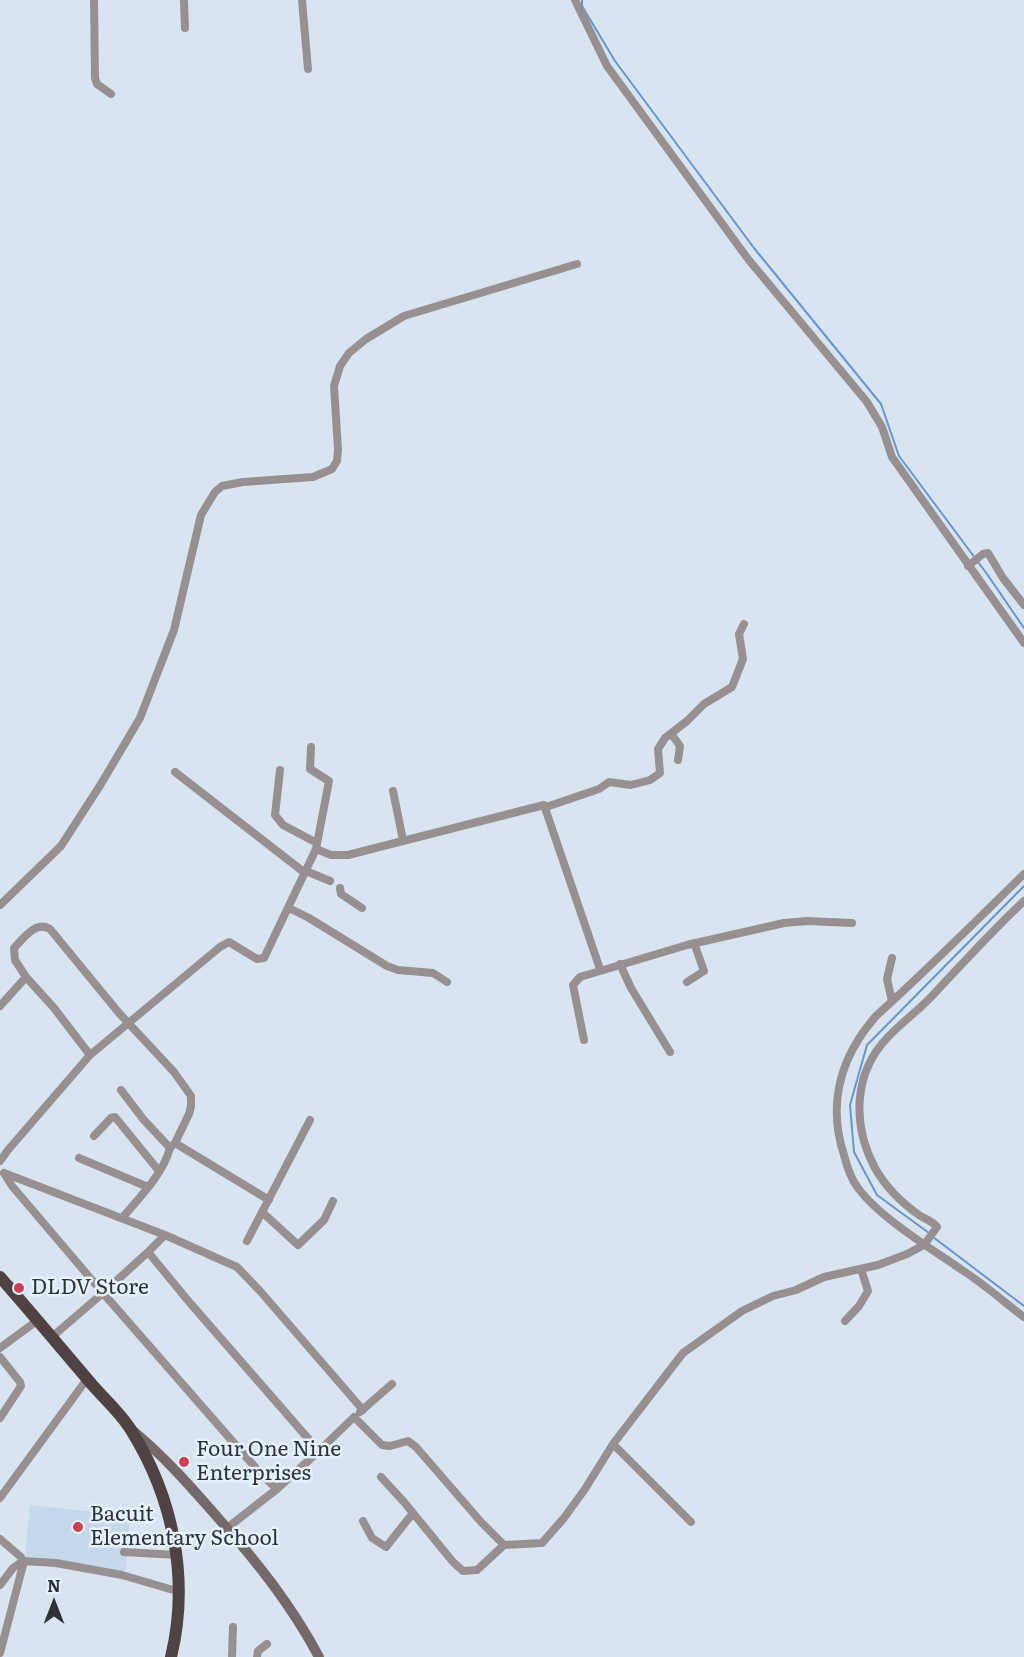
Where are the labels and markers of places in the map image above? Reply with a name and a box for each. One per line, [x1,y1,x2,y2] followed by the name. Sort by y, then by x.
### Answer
[31,1275,149,1301] place label: DLDV Store
[12,1281,26,1295] marker: DLDV Store
[196,1437,341,1487] place label: Four One Nine Enterprises
[177,1455,191,1469] marker: Four One Nine Enterprises
[90,1502,279,1552] place label: Bacuit Elementary School
[71,1520,85,1534] marker: Bacuit Elementary School

